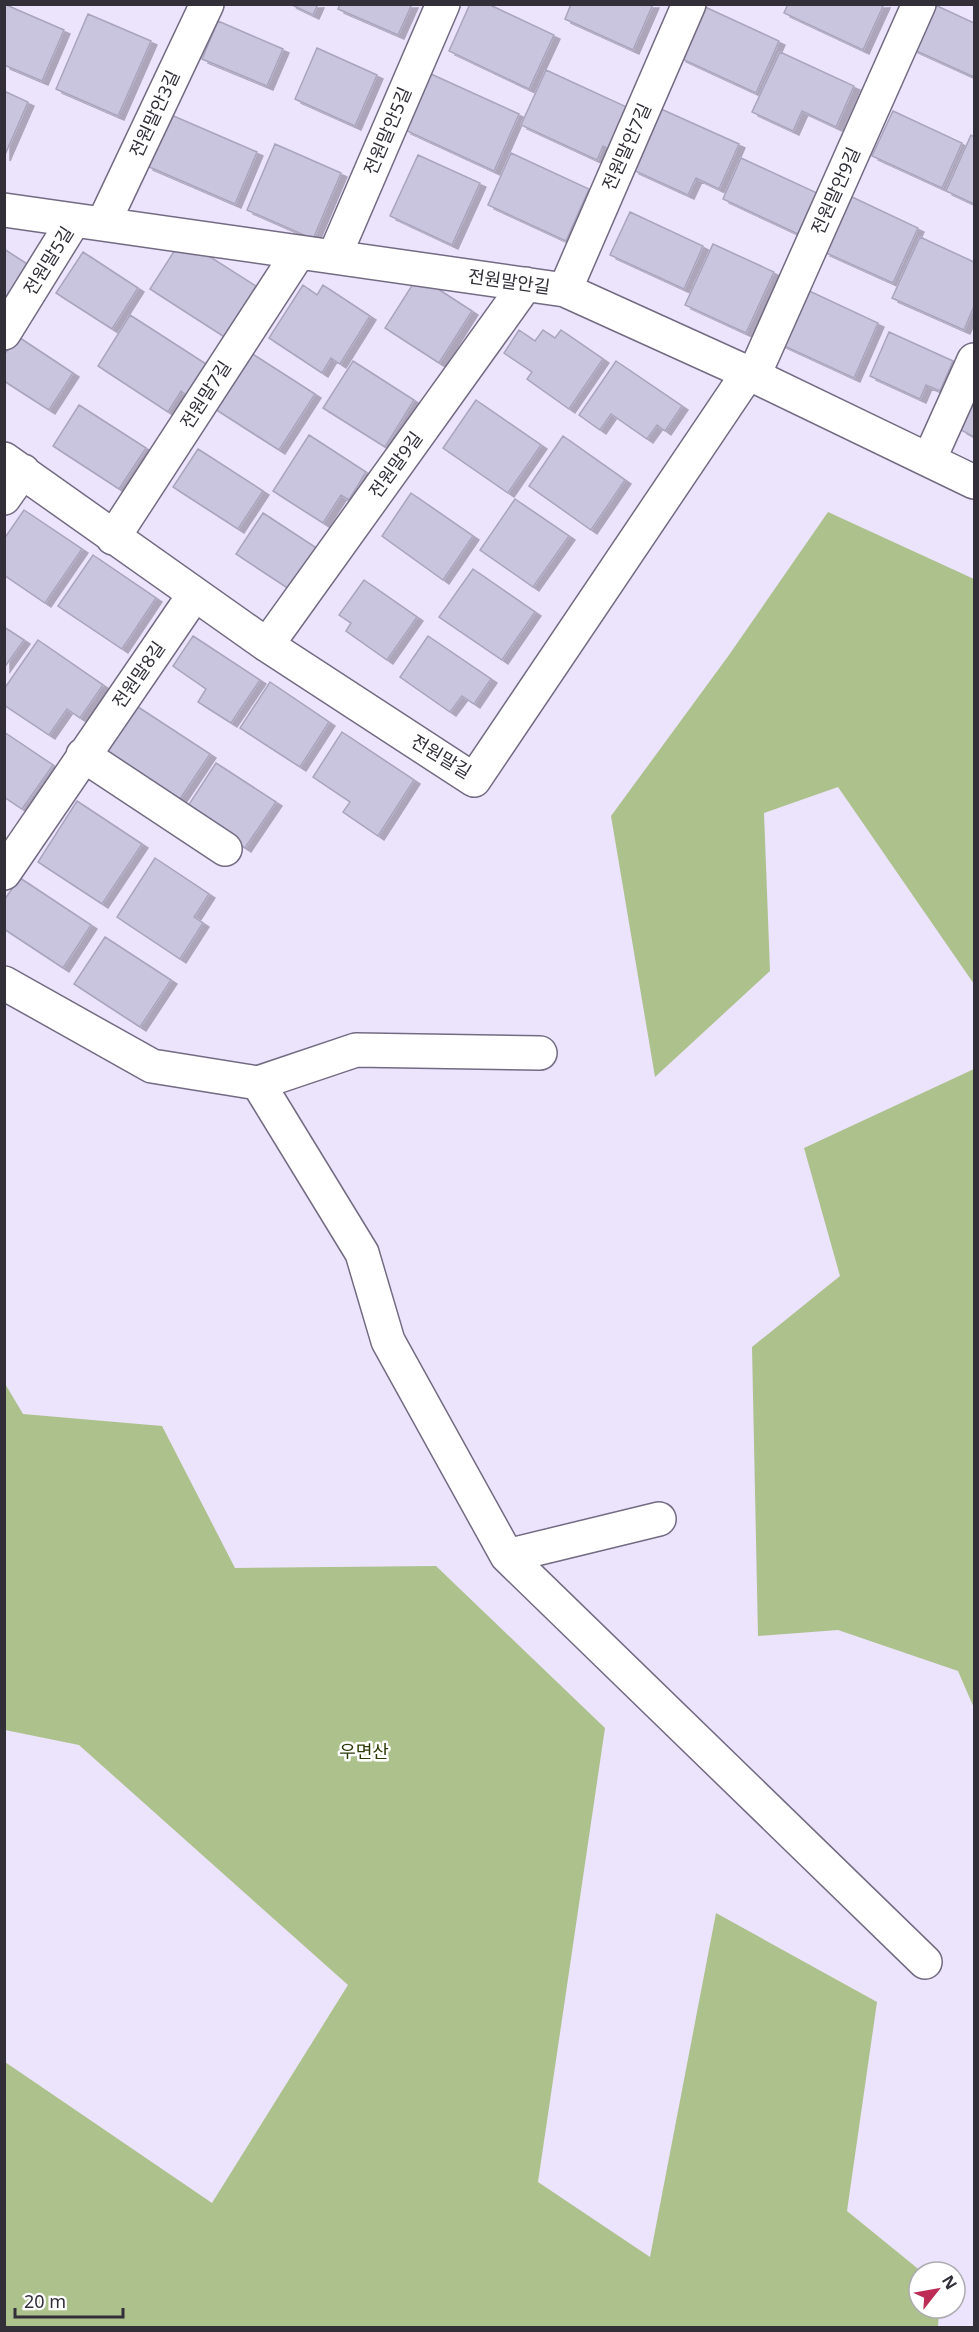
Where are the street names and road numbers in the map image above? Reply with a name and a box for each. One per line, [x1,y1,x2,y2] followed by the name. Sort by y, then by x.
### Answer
[124,66,185,161] street label: 전원말안3길
[358,83,416,178] street label: 전원말안5길
[596,99,656,194] street label: 전원말안7길
[805,143,865,238] street label: 전원말안9길
[18,222,79,299] street label: 전원말5길
[466,263,552,299] street label: 전원말안길
[174,356,236,433] street label: 전원말7길
[363,426,427,502] street label: 전원말9길
[106,636,170,713] street label: 전원말8길
[407,729,476,783] street label: 전원말길

